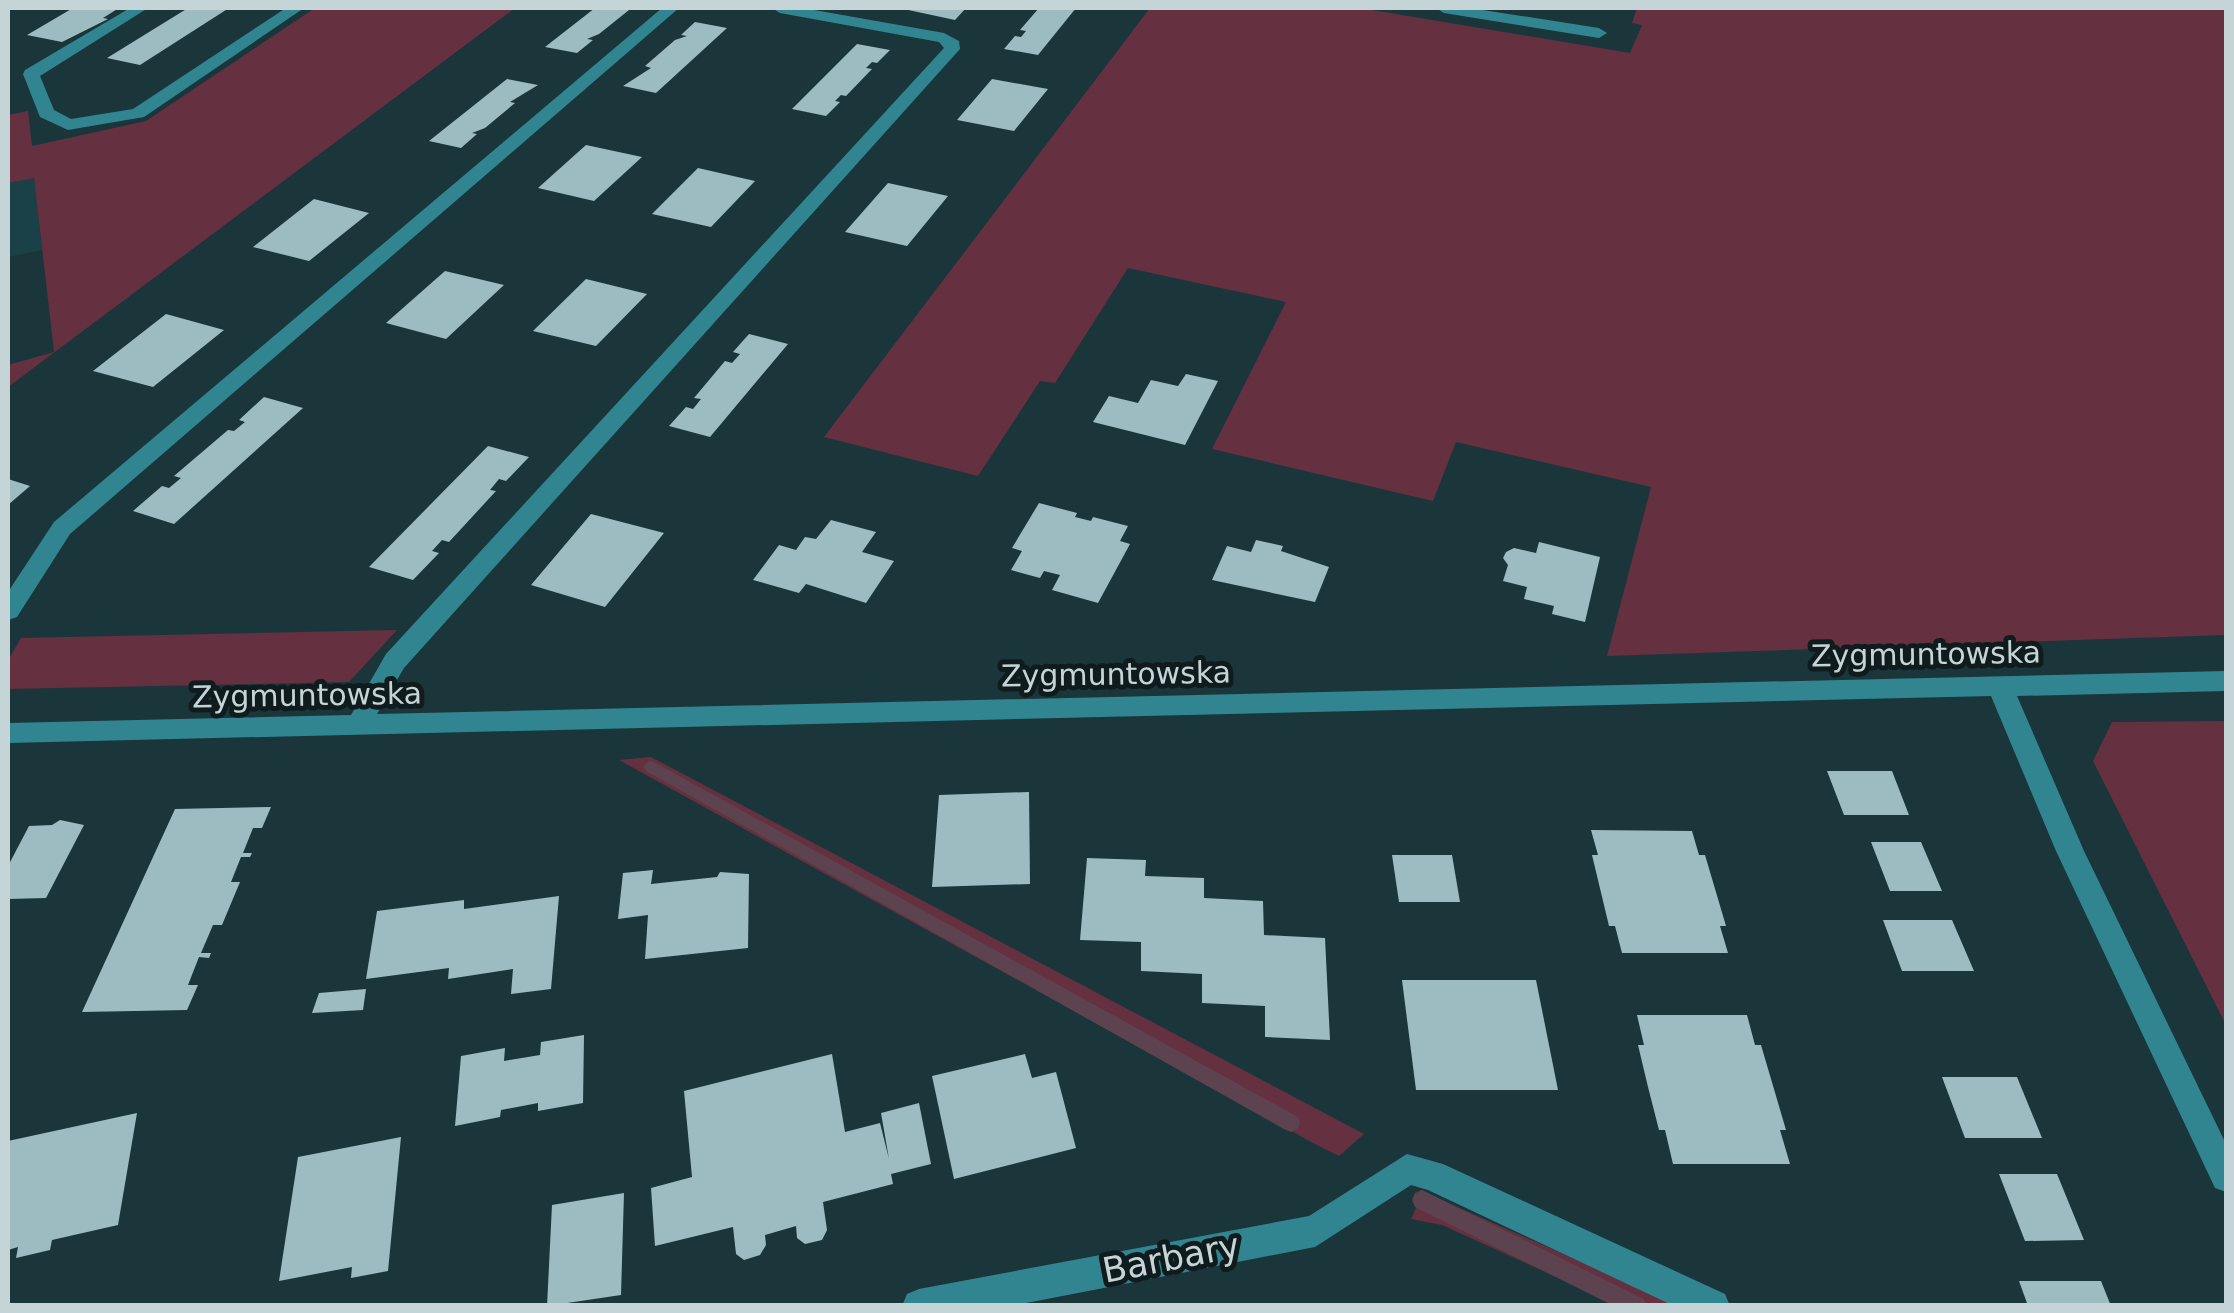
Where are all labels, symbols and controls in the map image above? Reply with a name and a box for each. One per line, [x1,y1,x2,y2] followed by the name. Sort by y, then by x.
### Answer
[1811,634,2041,674] street label: Zygmuntowska
[1001,654,1231,694] street label: Zygmuntowska
[192,675,422,715] street label: Zygmuntowska
[1099,1225,1243,1291] street label: Barbary

